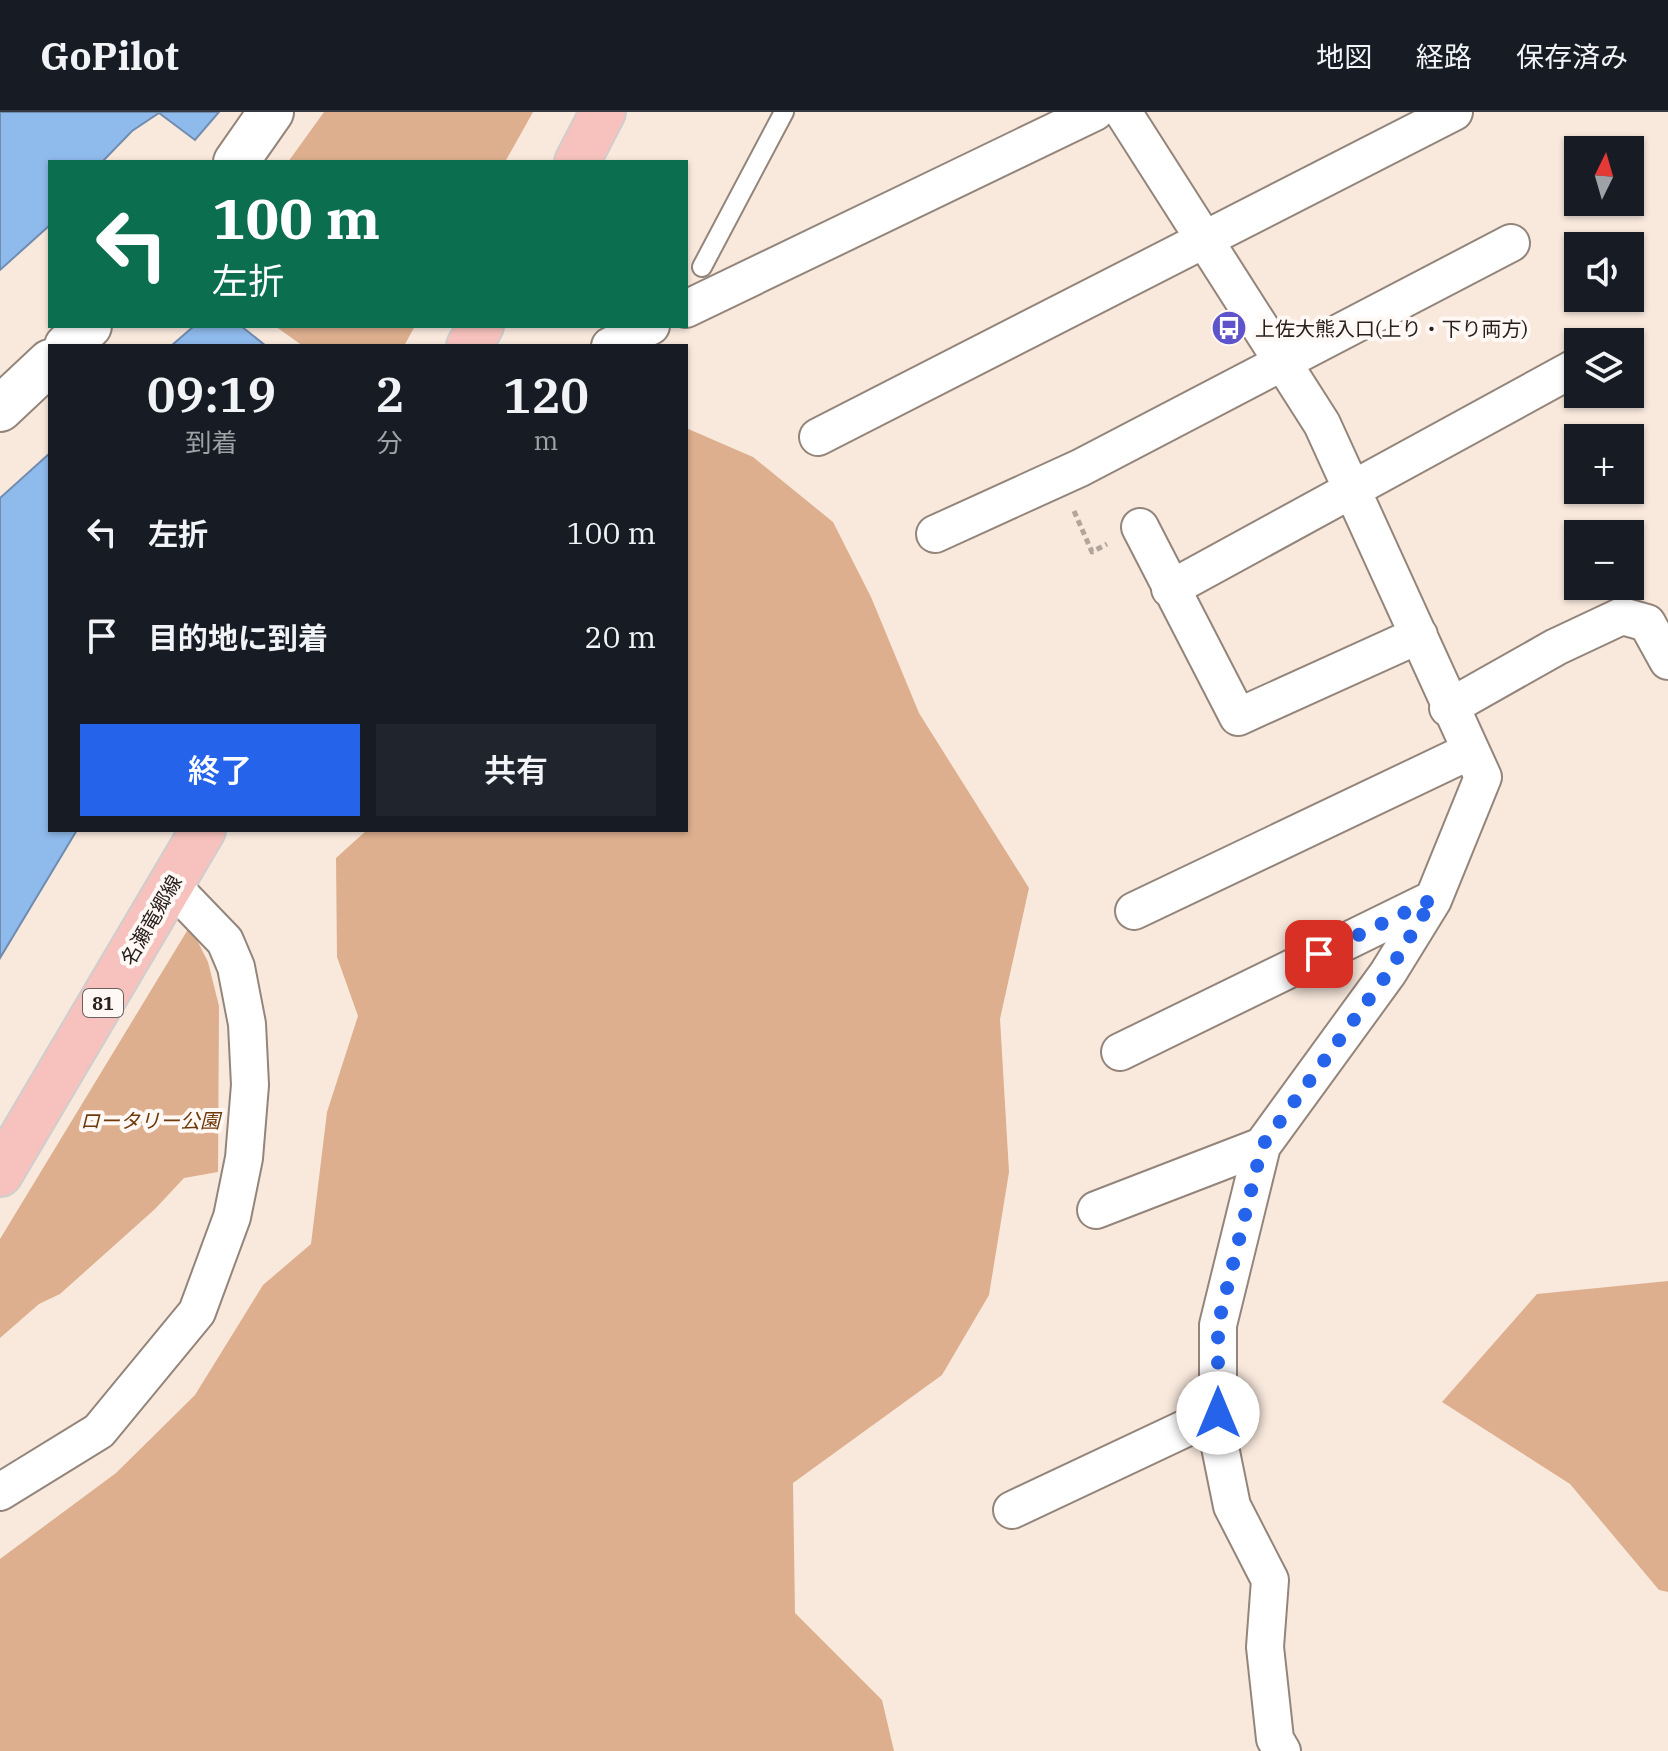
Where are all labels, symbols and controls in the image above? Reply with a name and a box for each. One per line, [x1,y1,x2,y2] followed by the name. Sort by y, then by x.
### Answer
[40,31,179,80] text: GoPilot
[1316,38,1372,75] text: 地図
[1416,38,1472,75] text: 経路
[1516,38,1628,75] text: 保存済み
[1564,136,1644,216] north arrow
[1564,136,1644,600] map controls
[212,182,380,254] text: 100 m
[80,192,184,296] icon: left
[1564,232,1644,312] button: sound
[212,257,284,304] text: 左折
[1210,309,1248,347] bus stop icon: 上佐大熊入口(上り・下り両方)
[1255,315,1528,342] place label: 上佐大熊入口(上り・下り両方)
[1564,328,1644,408] button: layers
[147,363,276,425] text: 09:19
[375,363,404,425] text: 2
[503,364,589,426] text: 120
[534,423,558,457] text: m
[1564,424,1644,504] button: +
[186,425,238,459] text: 到着
[377,425,403,459] text: 分
[80,510,124,554] icon: left
[566,513,656,552] text: 100 m
[148,514,208,553] text: 左折
[1564,520,1644,600] button: −
[80,614,124,658] icon: arrive
[584,617,656,656] text: 20 m
[148,618,328,657] text: 目的地に到着
[80,724,360,816] button: 終了
[376,724,656,816] button: 共有
[114,870,188,970] street label: 名瀬竜郷線
[1285,920,1353,988] pin
[1297,932,1341,976] icon: arrive
[83,989,123,1017] road number: 81
[80,1107,223,1134] park label: ロータリー公園
[1176,1371,1260,1455] position arrow

